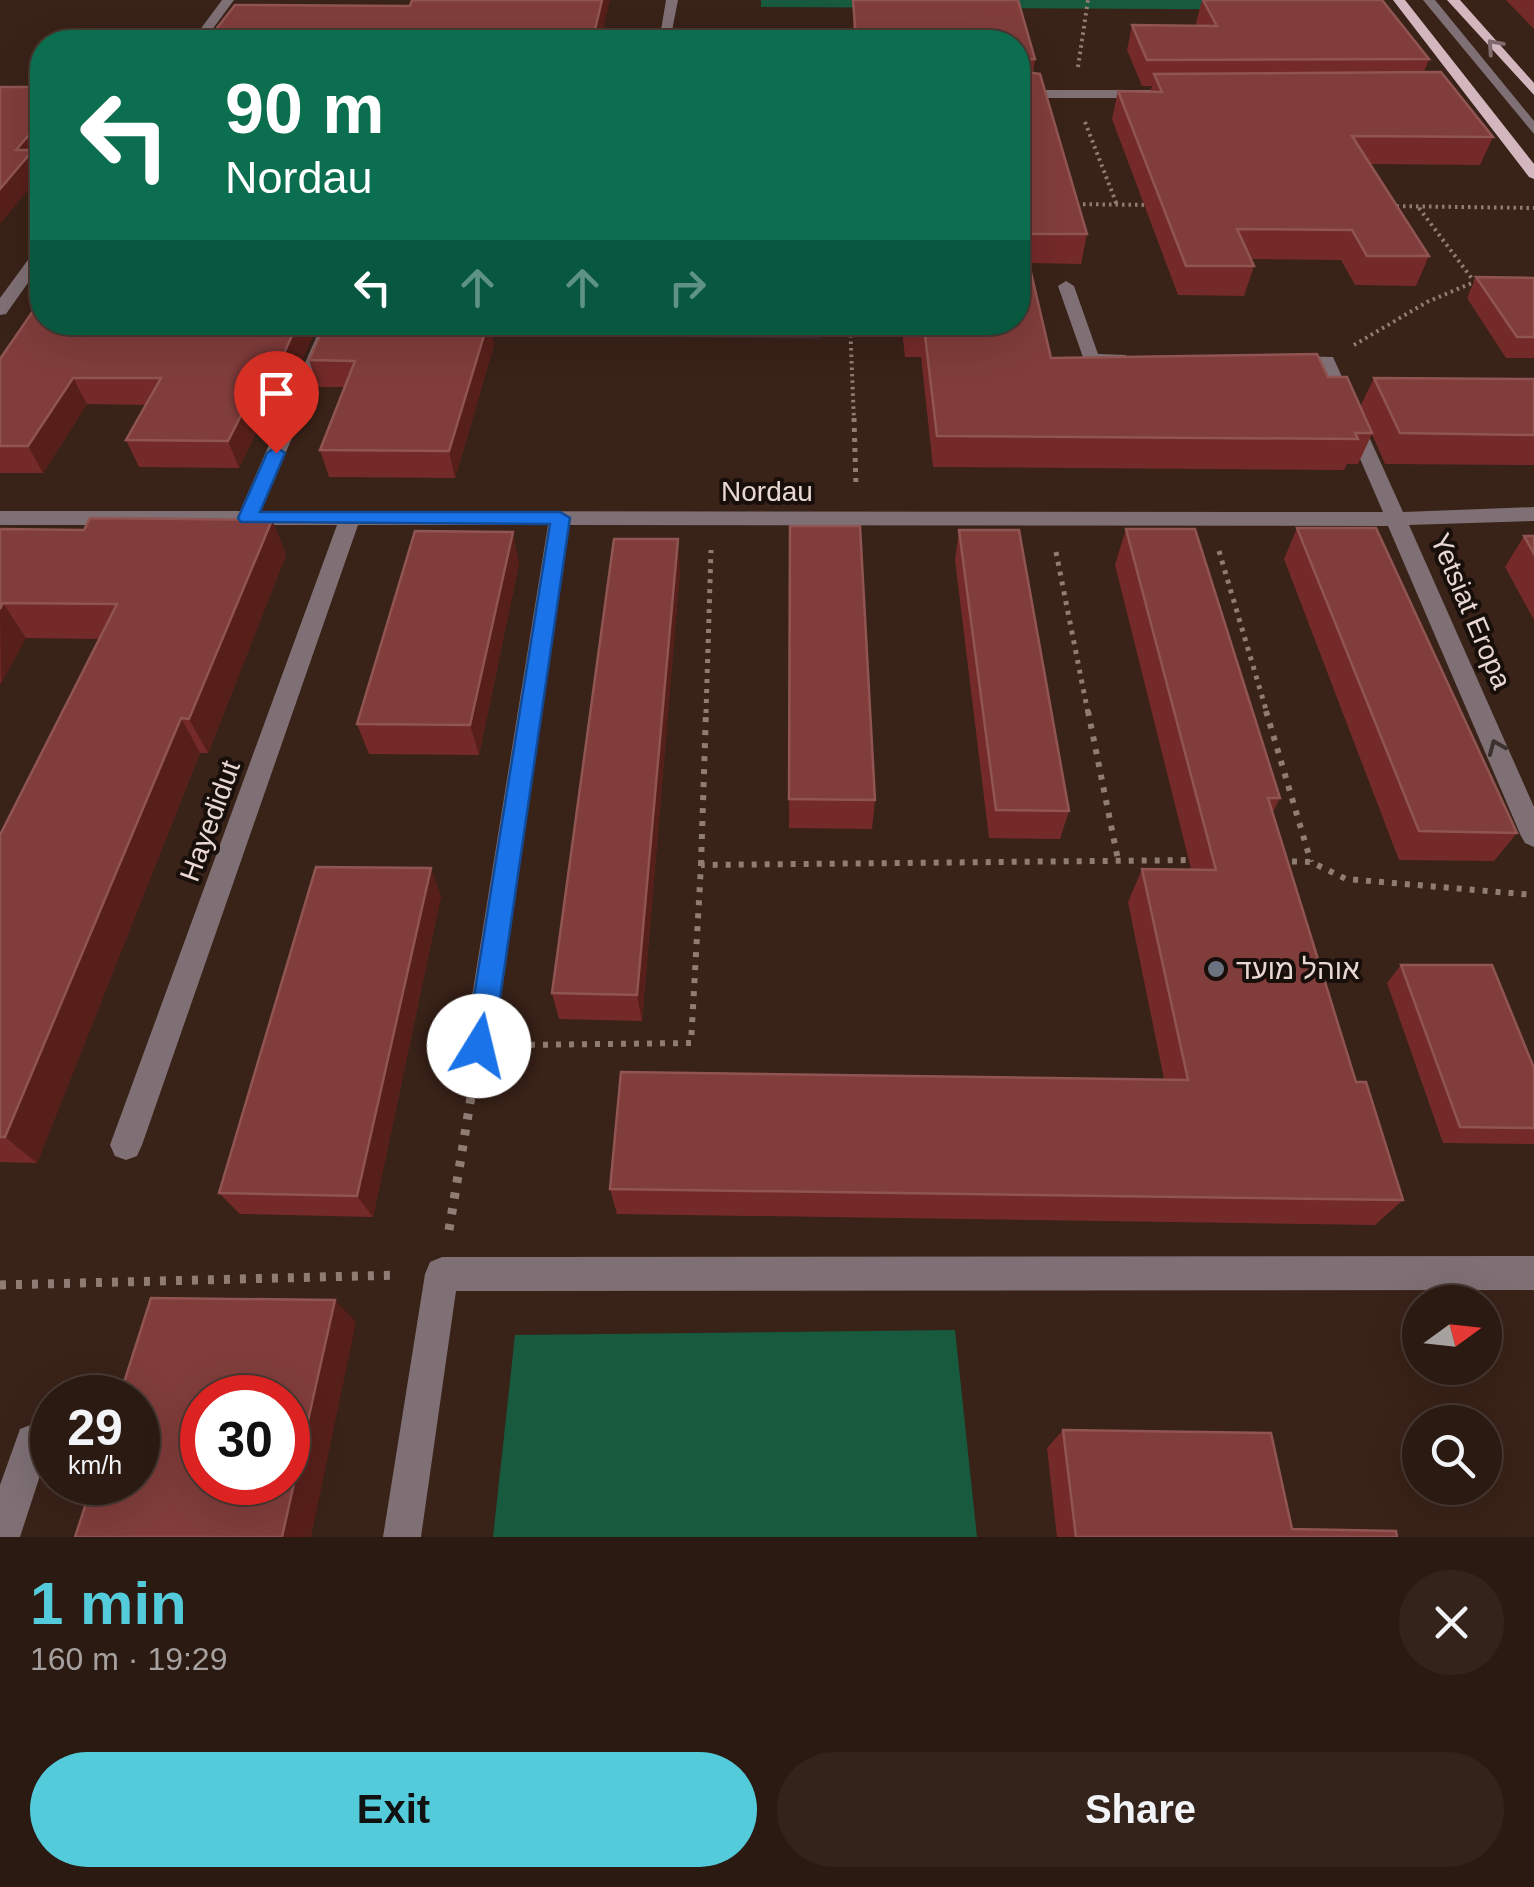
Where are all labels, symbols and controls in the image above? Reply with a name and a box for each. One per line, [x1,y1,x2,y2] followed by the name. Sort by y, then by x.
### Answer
[1487,39,1505,57] one-way arrow
[60,70,190,200] icon: left
[225,70,385,148] text: 90 m
[225,152,373,203] text: Nordau
[345,260,400,315] icon: left
[450,260,505,315] icon: ahead
[555,260,610,315] icon: ahead
[660,260,715,315] icon: right
[234,351,319,454] pin
[249,366,304,421] icon: arrive
[721,476,813,507] street label: Nordau
[1424,529,1518,694] street label: Yetsiat Eropa
[1488,739,1508,757] one-way arrow
[174,756,246,886] street label: Hayedidut
[1236,954,1360,985] place label: אוהל מועד
[1205,958,1227,980] marker: אוהל מועד
[427,994,531,1098] position arrow
[1402,1285,1502,1385] north arrow
[1402,1285,1502,1505] map controls
[180,1375,310,1505] speed limit sign: 30
[67,1400,123,1456] text: 29
[1402,1405,1502,1505] button: search
[68,1451,122,1479] text: km/h
[30,1570,187,1637] text: 1 min
[1399,1570,1504,1675] button: close
[30,1641,227,1677] text: 160 m · 19:29
[30,1752,757,1867] button: Exit
[777,1752,1504,1867] button: Share

